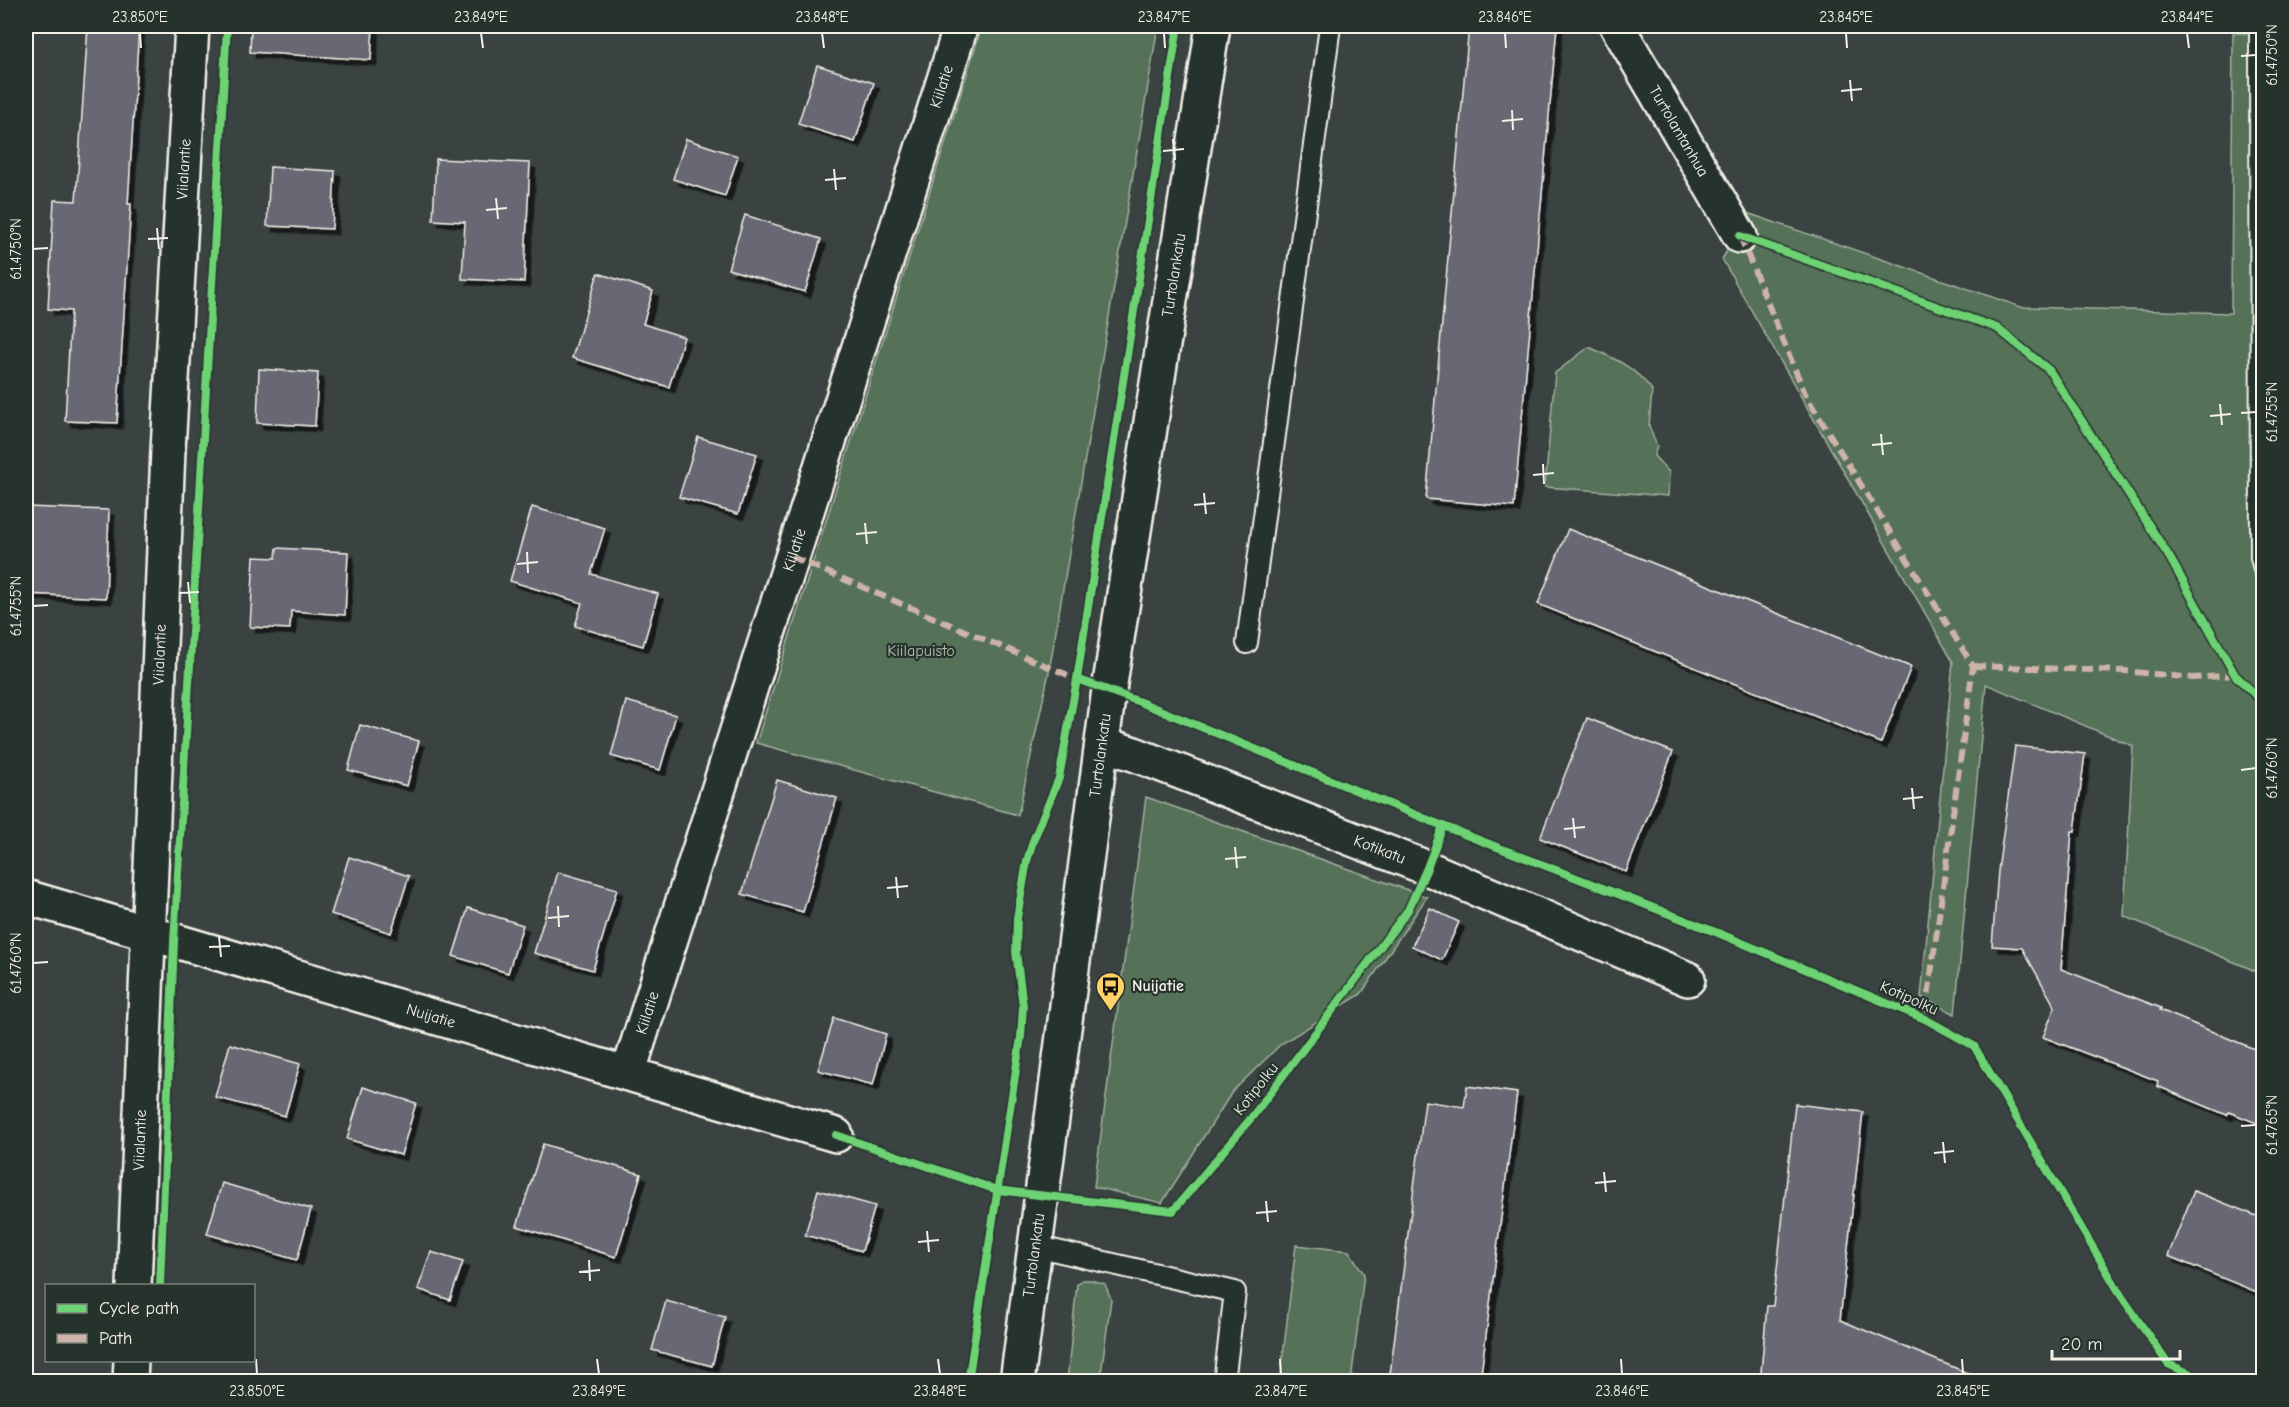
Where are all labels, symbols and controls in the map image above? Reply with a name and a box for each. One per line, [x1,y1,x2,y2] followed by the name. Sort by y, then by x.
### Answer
[112,8,168,26] text: 23.850°E
[454,8,508,26] text: 23.849°E
[795,8,849,26] text: 23.848°E
[1138,8,1190,26] text: 23.847°E
[1478,8,1532,26] text: 23.846°E
[1819,8,1873,26] text: 23.845°E
[2161,8,2213,26] text: 23.844°E
[2263,24,2281,86] text: 61.4750°N
[926,63,957,110] street label: Kiilatie
[1645,83,1712,180] street label: Turtolantanhua
[173,138,195,200] street label: Viialantie
[7,218,25,280] text: 61.4750°N
[1159,232,1189,318] street label: Turtolankatu
[2263,382,2281,442] text: 61.4755°N
[779,526,810,574] street label: Kiilatie
[7,576,25,636] text: 61.4755°N
[149,624,170,685] street label: Viialantie
[887,642,955,660] park label: Kiilapuisto
[1086,712,1115,799] street label: Turtolankatu
[2263,737,2281,799] text: 61.4760°N
[1351,831,1408,868] street label: Kotikatu
[7,932,25,994] text: 61.4760°N
[1095,970,1127,1012] bus stop icon: Nuijatie
[1132,977,1184,995] place label: Nuijatie
[1877,977,1941,1019] street label: Kotipolku
[632,989,663,1037] street label: Kiilatie
[404,1000,458,1032] street label: Nuijatie
[1230,1059,1282,1119] street label: Kotipolku
[2263,1095,2281,1155] text: 61.4765°N
[130,1109,150,1171] street label: Viialantie
[1019,1212,1048,1298] street label: Turtolankatu
[45,1284,255,1362] legend
[99,1298,179,1319] text: Cycle path
[2052,1323,2180,1361] scale bar
[99,1328,132,1349] text: Path
[2061,1334,2102,1355] text: 20 m
[229,1382,285,1400] text: 23.850°E
[572,1382,626,1400] text: 23.849°E
[913,1382,967,1400] text: 23.848°E
[1255,1382,1307,1400] text: 23.847°E
[1595,1382,1649,1400] text: 23.846°E
[1936,1382,1990,1400] text: 23.845°E

